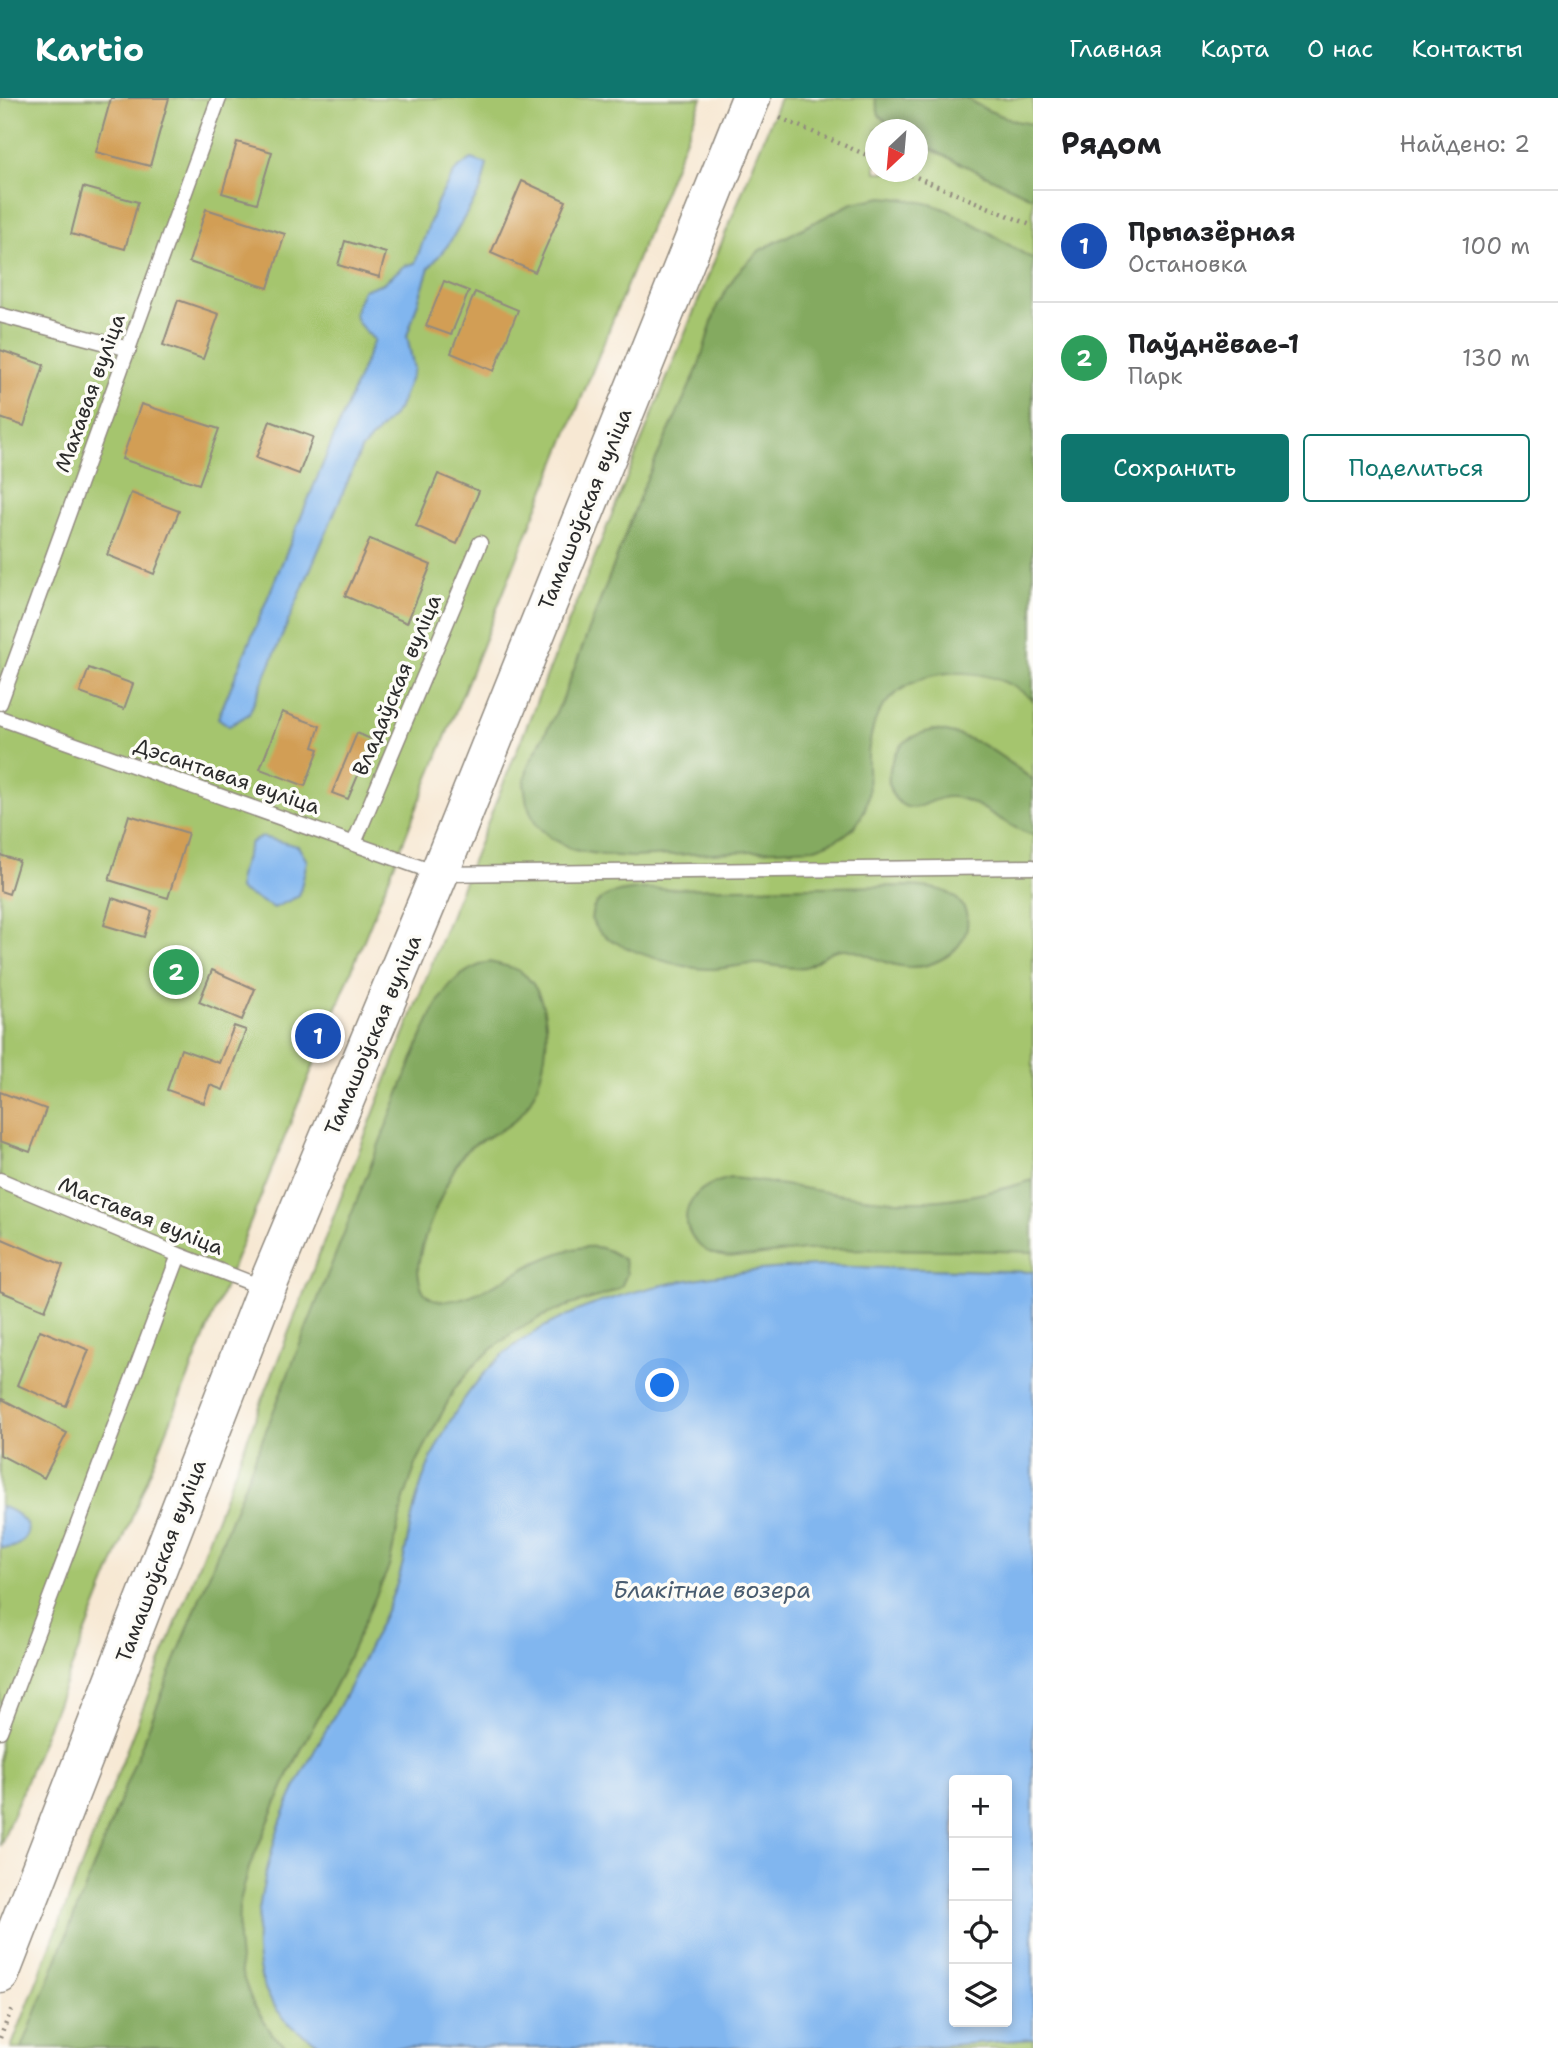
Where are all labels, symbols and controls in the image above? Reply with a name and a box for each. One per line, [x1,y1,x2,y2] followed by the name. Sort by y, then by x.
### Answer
[35,27,144,72] text: Kartio
[1069,33,1162,65] text: Главная
[1200,33,1269,65] text: Карта
[1307,33,1373,65] text: О нас
[1411,33,1523,65] text: Контакты
[865,119,928,182] north arrow
[1061,123,1161,164] text: Рядом
[1400,129,1530,159] text: Найдено: 2
[1128,214,1296,249] text: Прыазёрная
[1079,231,1089,261] text: 1
[1461,231,1530,261] text: 100 m
[1128,249,1247,279] text: Остановка
[48,310,132,476] street label: Махавая вуліца
[1128,326,1299,361] text: Паўднёвае-1
[1076,343,1092,373] text: 2
[1462,343,1530,373] text: 130 m
[1128,361,1183,391] text: Парк
[532,404,638,614] street label: Тамашоўская вуліца
[1061,434,1289,502] button: Сохранить
[1303,434,1530,502] button: Поделиться
[346,590,448,780] street label: Владаўская вуліца
[130,731,324,821] street label: Дэсантавая вуліца
[318,930,428,1140] street label: Тамашоўская вуліца
[153,946,199,998] pin: 2
[295,1010,341,1062] pin: 1
[54,1170,228,1262] street label: Маставая вуліца
[645,1368,679,1402] your location
[109,1456,213,1666] street label: Тамашоўская вуліца
[613,1575,811,1605] water label: Блакітнае возера
[949,1775,1012,2027] map controls
[949,1775,1012,1838] button: +
[949,1838,1012,1901] button: −
[949,1901,1012,1964] button: locate
[949,1964,1012,2027] button: layers

